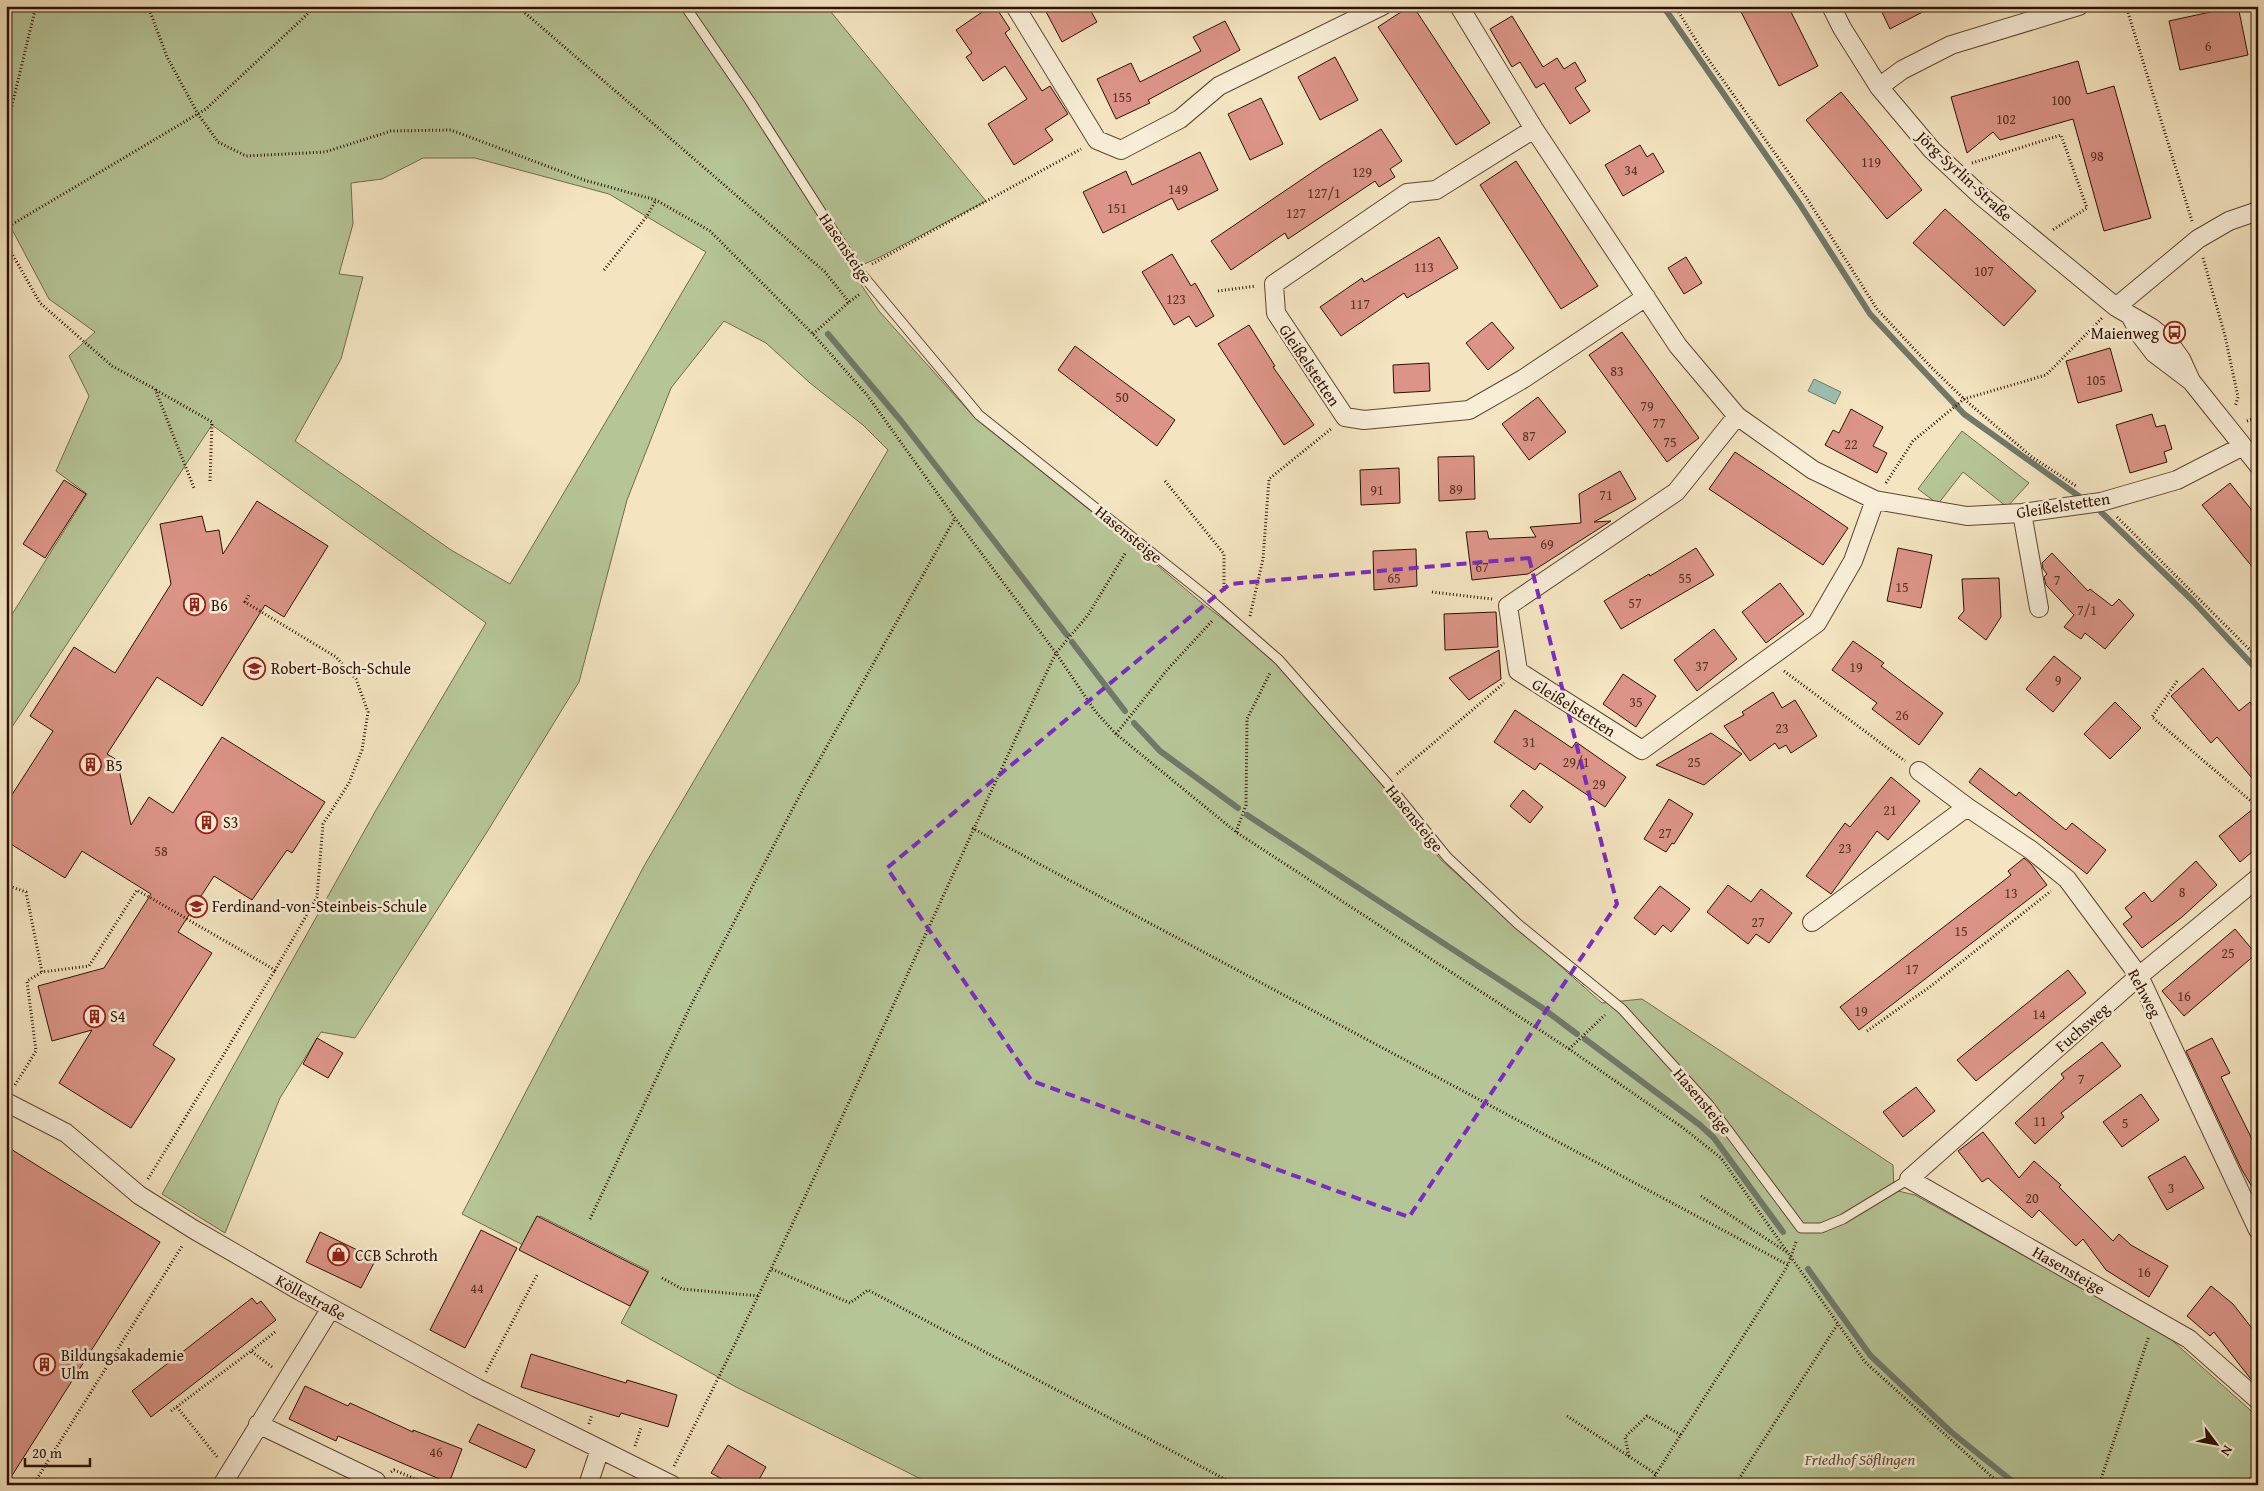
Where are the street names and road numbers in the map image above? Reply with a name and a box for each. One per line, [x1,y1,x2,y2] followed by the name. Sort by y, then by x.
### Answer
[1910,124,2018,227] street label: Jörg-Syrlin-Straße
[814,208,878,288] street label: Hasensteige
[1274,319,1346,411] street label: Gleißelstetten
[2014,486,2112,524] street label: Gleißelstetten
[1090,499,1168,569] street label: Hasensteige
[1528,672,1620,742] street label: Gleißelstetten
[1380,779,1450,857] street label: Hasensteige
[2122,964,2168,1022] street label: Rehweg
[2050,997,2114,1057] street label: Fuchsweg
[1668,1062,1738,1140] street label: Hasensteige
[2028,1239,2110,1301] street label: Hasensteige
[272,1268,350,1326] street label: Köllestraße

